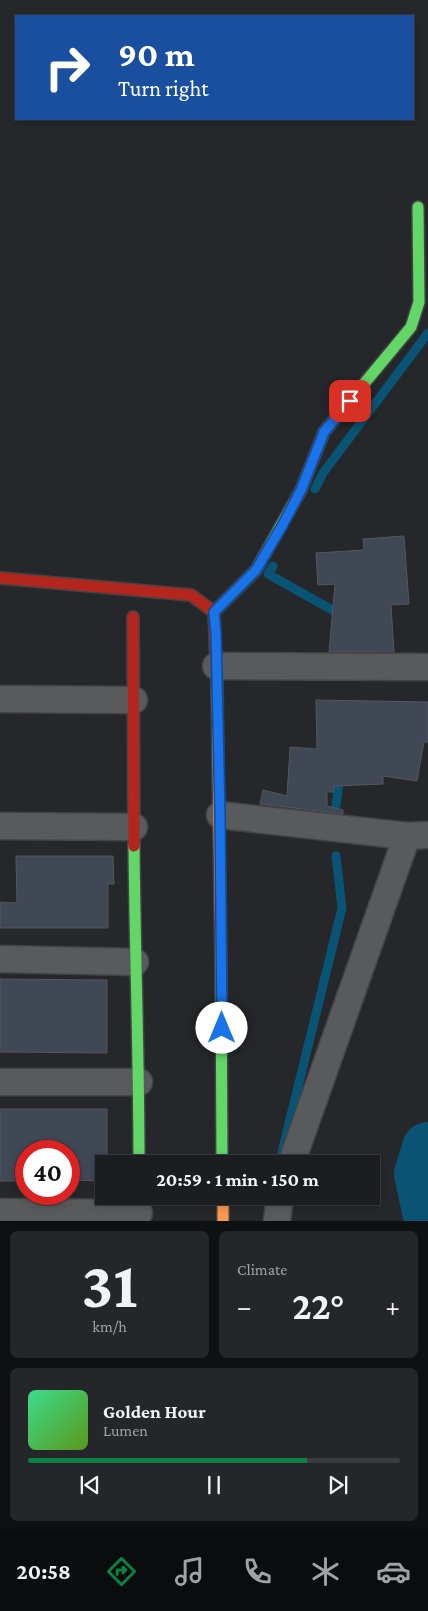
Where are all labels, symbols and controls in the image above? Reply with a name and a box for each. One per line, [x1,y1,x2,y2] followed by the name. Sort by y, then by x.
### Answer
[35,35,100,100] icon: right
[118,35,195,74] text: 90 m
[118,76,209,101] text: Turn right
[329,380,371,422] pin
[336,387,364,415] icon: arrive
[195,1001,247,1053] position arrow
[15,1140,80,1205] speed limit sign: 40
[156,1169,319,1190] text: 20:59 · 1 min · 150 m
[81,1249,138,1321] text: 31
[237,1261,287,1278] text: Climate
[292,1285,345,1327] text: 22°
[237,1291,252,1322] text: −
[385,1291,400,1322] text: +
[92,1318,127,1335] text: km/h
[103,1401,206,1422] text: Golden Hour
[103,1422,148,1439] text: Lumen
[76,1471,104,1499] icon: previous
[200,1471,228,1499] icon: pause
[324,1471,352,1499] icon: next
[104,1554,139,1589] icon: directions
[172,1554,207,1589] icon: music
[240,1554,275,1589] icon: phone
[308,1554,343,1589] icon: climate
[376,1554,411,1589] icon: car
[17,1559,71,1584] text: 20:58

